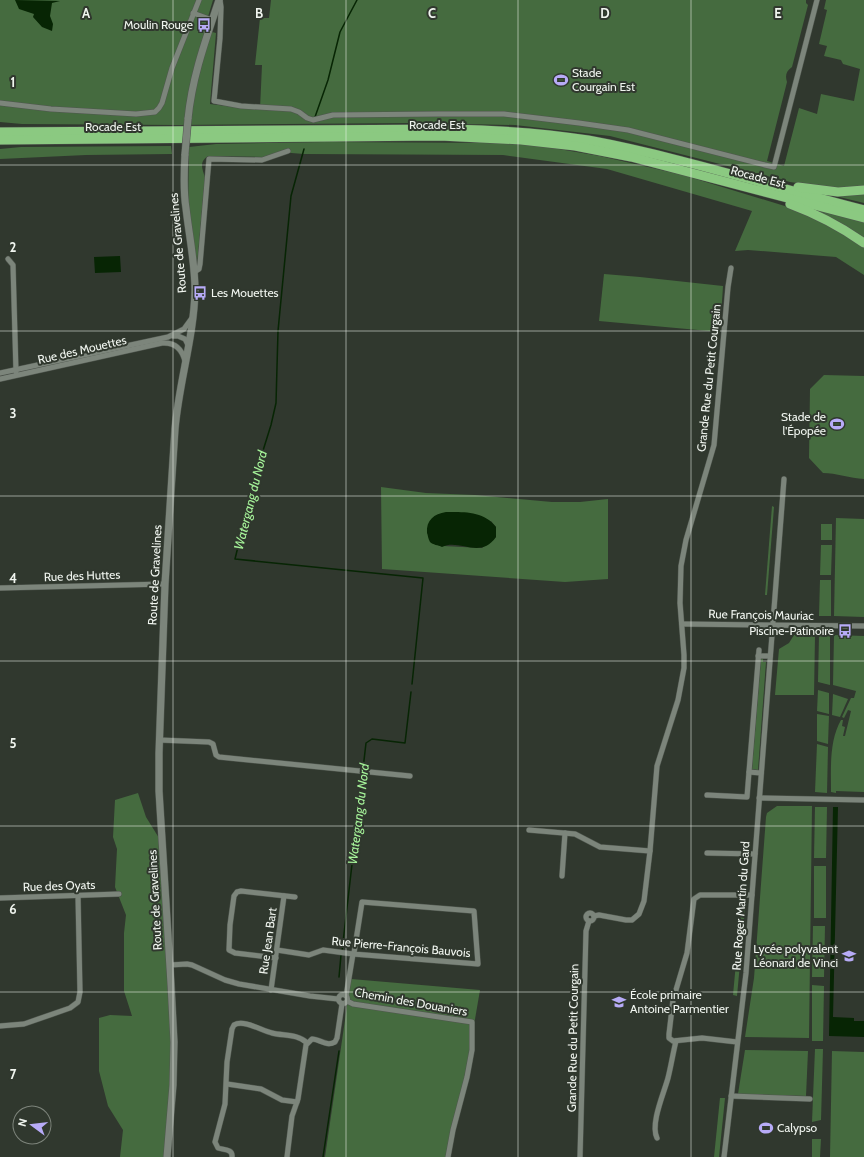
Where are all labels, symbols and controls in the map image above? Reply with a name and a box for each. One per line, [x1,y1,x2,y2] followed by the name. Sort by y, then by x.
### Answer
[82,5,91,21] text: A
[255,5,263,21] text: B
[428,5,436,21] text: C
[600,5,610,21] text: D
[774,5,782,21] text: E
[124,17,193,32] place label: Moulin Rouge
[196,17,212,33] bus stop icon: Moulin Rouge
[572,65,635,94] place label: Stade Courgain Est
[553,72,569,88] sports icon: Stade Courgain Est
[11,74,15,90] text: 1
[409,117,465,132] street label: Rocade Est
[85,119,141,134] street label: Rocade Est
[729,162,787,191] street label: Rocade Est
[166,192,189,294] street label: Route de Gravelines
[10,239,17,255] text: 2
[192,285,208,301] bus stop icon: Les Mouettes
[211,285,279,300] place label: Les Mouettes
[693,303,724,453] street label: Grande Rue du Petit Courgain
[36,332,128,367] street label: Rue des Mouettes
[9,405,17,421] text: 3
[781,409,826,438] place label: Stade de l'Épopée
[829,416,845,432] sports icon: Stade de l'Épopée
[230,448,270,551] water label: Watergang du Nord
[144,524,165,626] street label: Route de Gravelines
[44,567,120,584] street label: Rue des Huttes
[9,570,17,586] text: 4
[708,606,814,623] street label: Rue François Mauriac
[749,623,834,638] place label: Piscine-Patinoire
[837,623,853,639] bus stop icon: Piscine-Patinoire
[10,735,17,751] text: 5
[344,762,372,865] water label: Watergang du Nord
[729,841,752,971] street label: Rue Roger Martin du Gard
[144,849,165,951] street label: Route de Gravelines
[22,877,96,894] street label: Rue des Oyats
[9,901,17,917] text: 6
[255,907,280,975] street label: Rue Jean Bart
[331,933,471,960] street label: Rue Pierre-François Bauvois
[753,941,838,970] place label: Lycée polyvalent Léonard de Vinci
[841,948,857,964] school or university icon: Lycée polyvalent Léonard de Vinci
[564,963,581,1112] street label: Grande Rue du Petit Courgain
[353,984,469,1019] street label: Chemin des Douaniers
[630,987,729,1016] place label: École primaire Antoine Parmentier
[611,994,627,1010] school or university icon: École primaire Antoine Parmentier
[10,1066,17,1082] text: 7
[12,1105,52,1145] north arrow
[15,1117,30,1128] text: N
[758,1120,774,1136] sports icon: Calypso
[777,1120,818,1135] place label: Calypso

